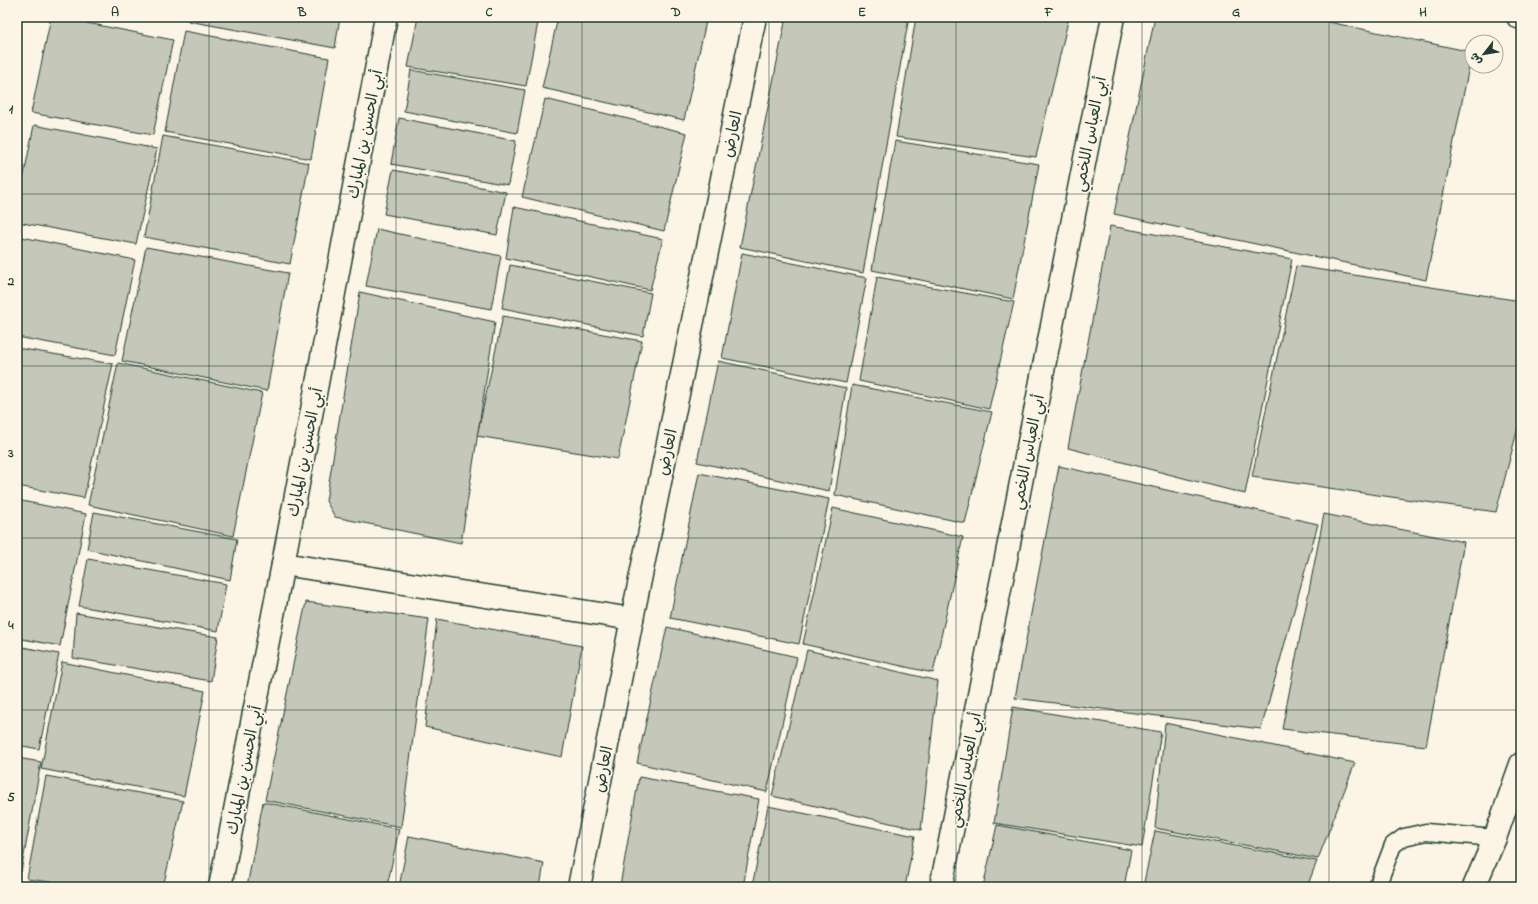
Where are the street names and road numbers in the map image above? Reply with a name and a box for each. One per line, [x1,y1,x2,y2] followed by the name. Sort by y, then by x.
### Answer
[342,68,391,201] street label: أبي الحسن بن المبارك
[1068,75,1115,194] street label: أبي العباس اللخمي
[716,109,750,160] street label: العارض
[282,386,331,519] street label: أبي الحسن بن المبارك
[1006,393,1053,512] street label: أبي العباس اللخمي
[651,427,685,478] street label: العارض
[221,704,270,837] street label: أبي الحسن بن المبارك
[943,711,990,830] street label: أبي العباس اللخمي
[588,744,620,795] street label: العارض

